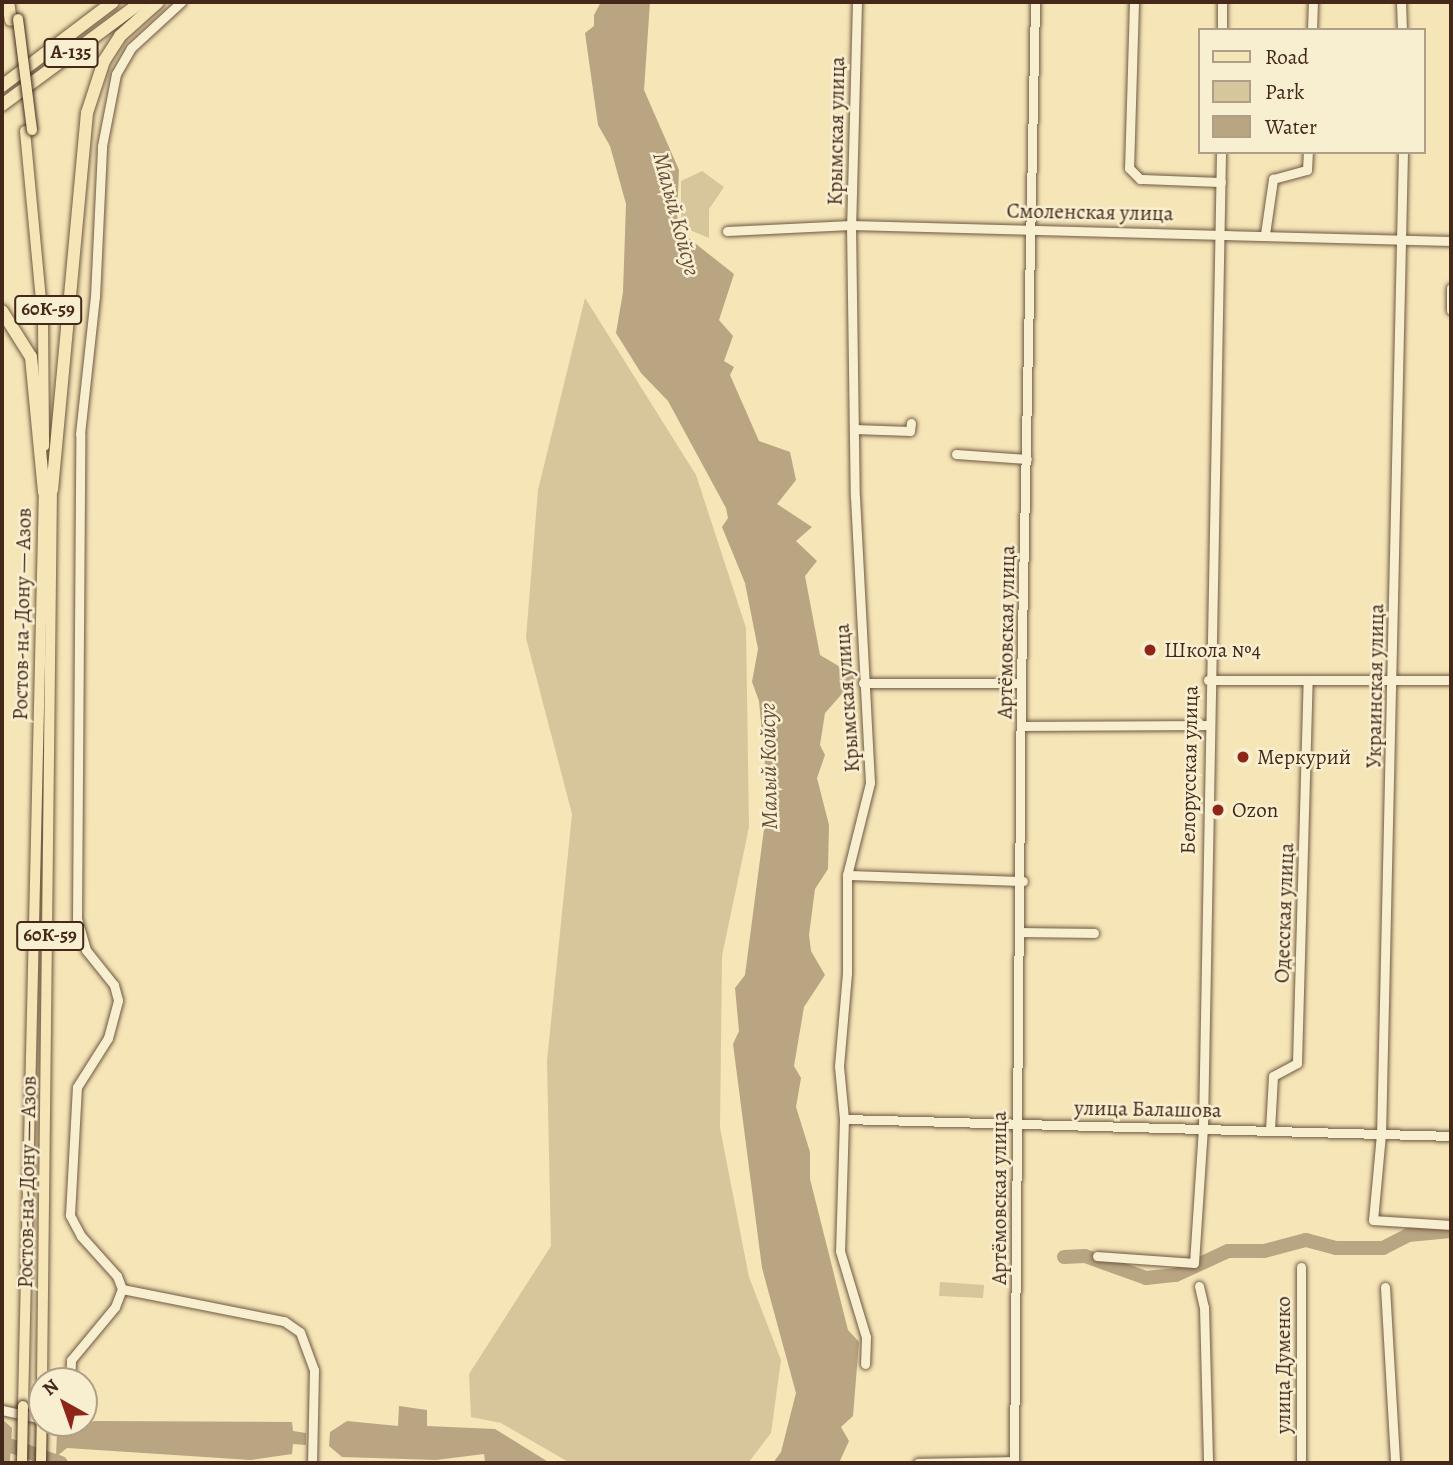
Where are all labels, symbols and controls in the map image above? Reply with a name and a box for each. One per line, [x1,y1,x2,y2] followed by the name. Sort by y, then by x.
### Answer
[1198,28,1425,154] legend
[43,38,99,68] road number: А-135
[1265,43,1309,71] text: Road
[822,56,850,206] street label: Крымская улица
[1265,78,1304,106] text: Park
[1265,113,1317,141] text: Water
[646,149,706,279] water label: Малый Койсуг
[1006,198,1174,226] street label: Смоленская улица
[13,294,83,326] road number: 60К-59
[8,507,36,721] street label: Ростов-на-Дону — Азов
[992,545,1020,719] street label: Артёмовская улица
[1361,603,1389,769] street label: Украинская улица
[829,623,865,773] street label: Крымская улица
[1164,637,1261,663] place label: Школа №4
[1142,642,1158,658] marker: Школа №4
[1175,685,1203,855] street label: Белорусская улица
[754,702,784,830] water label: Малый Койсуг
[1257,744,1351,770] place label: Меркурий
[1235,749,1251,765] marker: Меркурий
[1232,797,1278,823] place label: Ozon
[1210,802,1226,818] marker: Ozon
[1269,842,1299,984] street label: Одесская улица
[15,920,85,952] road number: 60К-59
[13,1075,41,1289] street label: Ростов-на-Дону — Азов
[1074,1095,1222,1123] street label: улица Балашова
[986,1111,1012,1285] street label: Артёмовская улица
[1270,1296,1296,1434] street label: улица Думенко
[28,1367,98,1437] north arrow
[37,1373,64,1402] text: N

